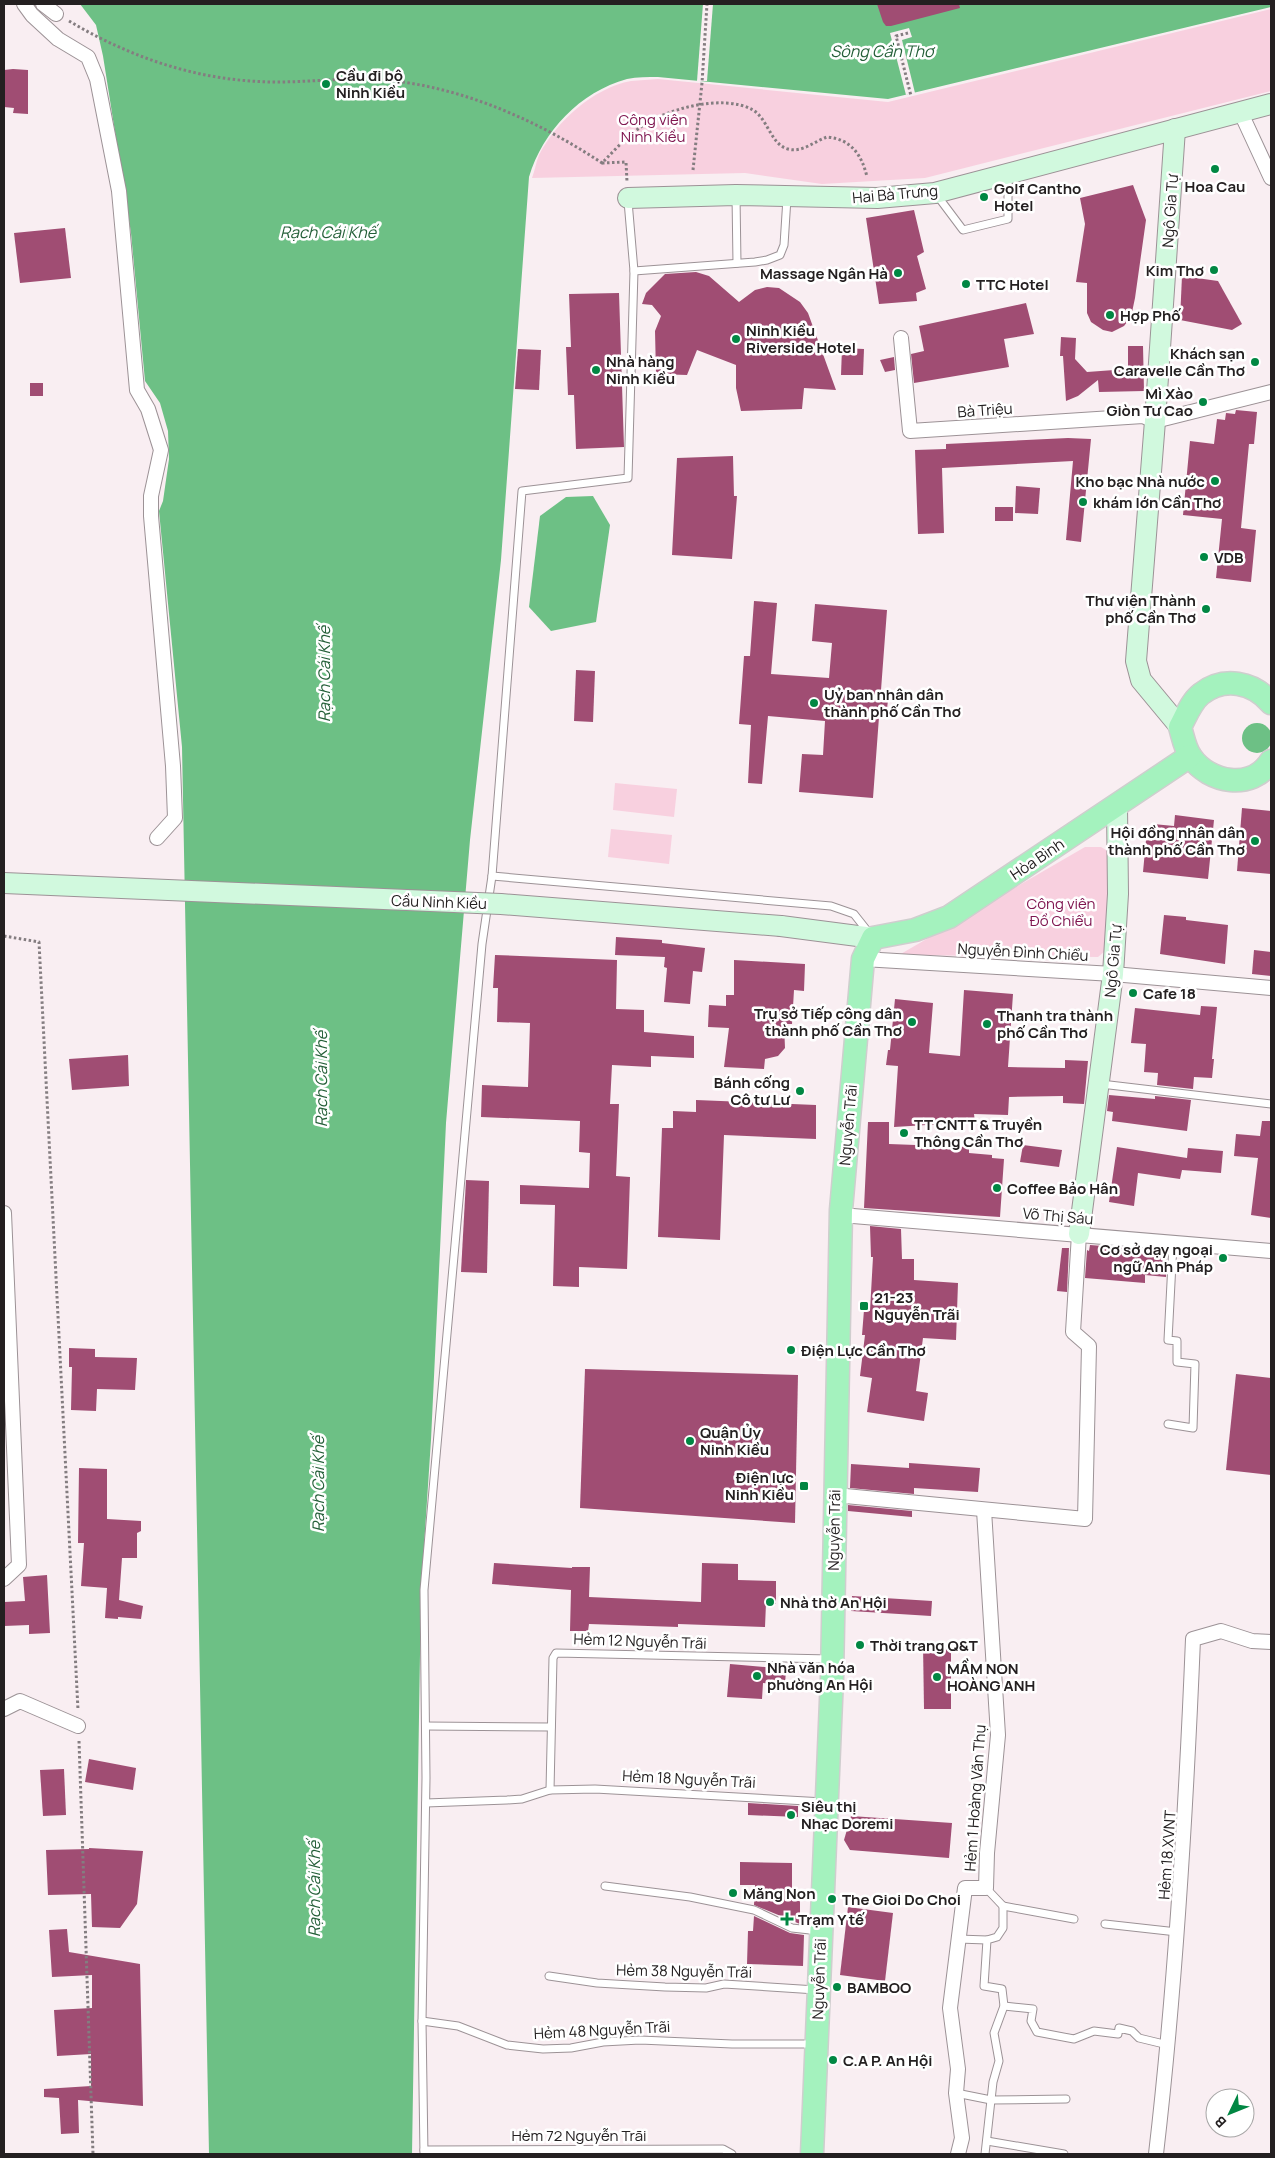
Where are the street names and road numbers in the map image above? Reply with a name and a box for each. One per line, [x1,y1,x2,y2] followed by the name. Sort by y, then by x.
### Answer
[1157,173,1183,248] street label: Ngô Gia Tự
[851,180,939,208] street label: Hai Bà Trưng
[957,398,1013,422] street label: Bà Triệu
[1006,833,1068,885] street label: Hòa Bình
[391,890,487,914] street label: Cầu Ninh Kiều
[1099,922,1127,999] street label: Ngô Gia Tự
[957,938,1089,966] street label: Nguyễn Đình Chiểu
[834,1084,862,1166] street label: Nguyễn Trãi
[1022,1202,1094,1230] street label: Võ Thị Sáu
[823,1489,845,1571] street label: Nguyễn Trãi
[573,1628,707,1654] street label: Hẻm 12 Nguyễn Trãi
[959,1724,991,1872] street label: Hẻm 1 Hoàng Văn Thụ
[622,1765,756,1793] street label: Hẻm 18 Nguyễn Trãi
[1153,1809,1181,1900] street label: Hẻm 18 XVNT
[807,1938,831,2020] street label: Nguyễn Trãi
[616,1959,752,1983] street label: Hẻm 38 Nguyễn Trãi
[533,2016,671,2044] street label: Hẻm 48 Nguyễn Trãi
[511,2125,647,2146] street label: Hẻm 72 Nguyễn Trãi

